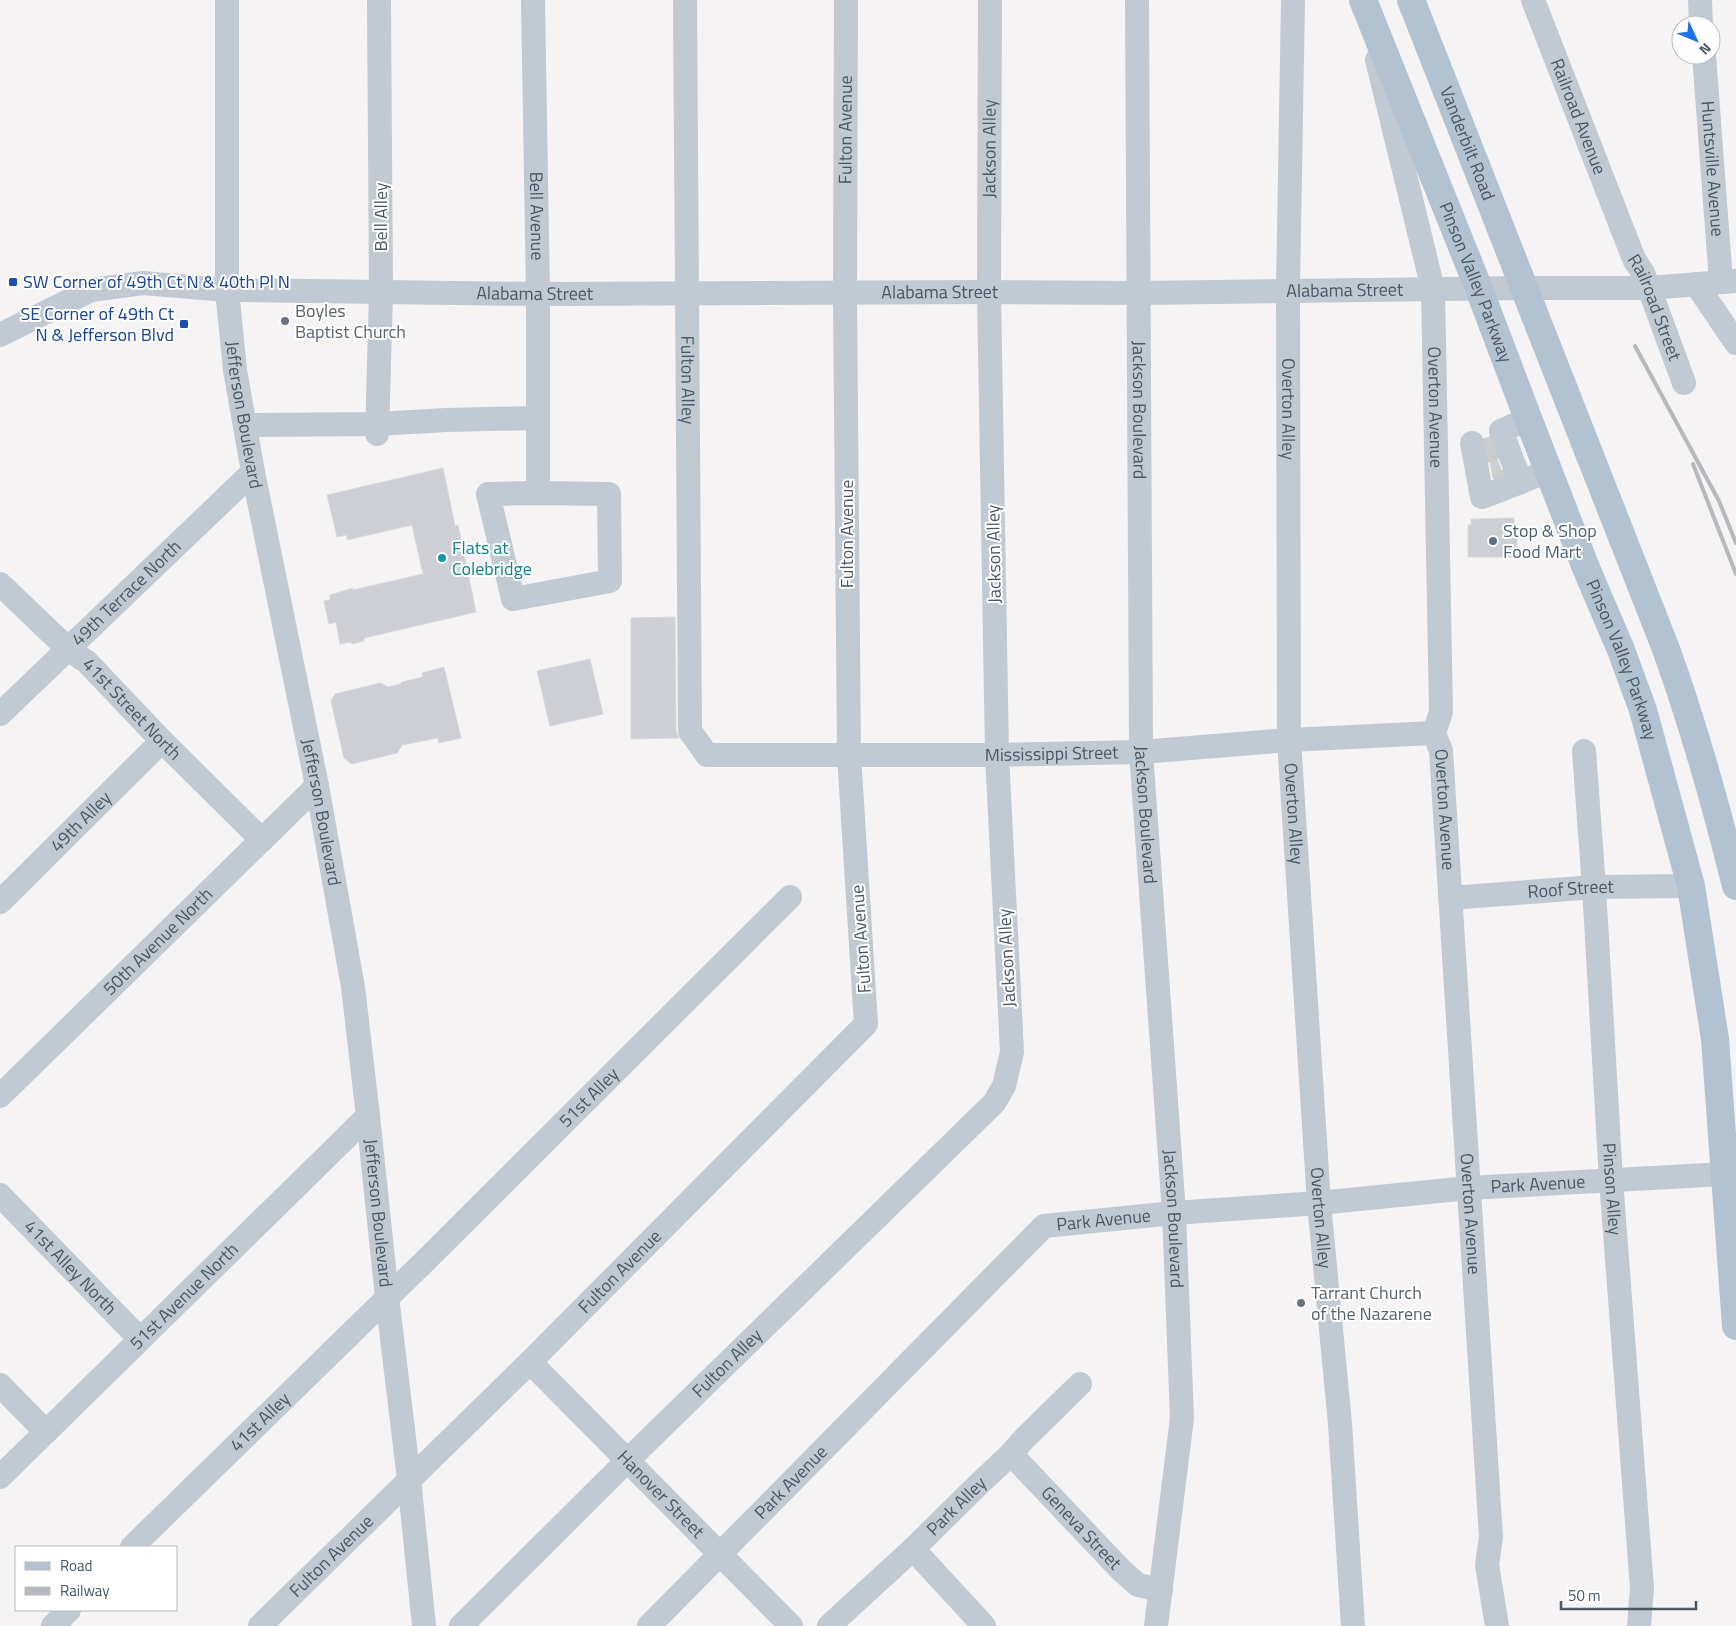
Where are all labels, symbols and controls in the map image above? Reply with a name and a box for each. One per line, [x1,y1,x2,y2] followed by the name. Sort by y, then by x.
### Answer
[1671,15,1721,65] north arrow
[1695,39,1717,60] text: N
[1544,54,1614,178] street label: Railroad Avenue
[831,75,859,184] street label: Fulton Avenue
[1433,82,1502,204] street label: Vanderbilt Road
[975,99,1003,198] street label: Jackson Alley
[1694,100,1732,238] street label: Huntsville Avenue
[523,171,551,261] street label: Bell Avenue
[367,182,394,252] street label: Bell Alley
[1432,198,1520,367] street label: Pinson Valley Parkway
[1621,249,1689,365] street label: Railroad Street
[23,268,290,295] place label: SW Corner of 49th Ct N & 40th Pl N
[7,276,19,288] marker: SW Corner of 49th Ct N & 40th Pl N
[1286,276,1404,304] street label: Alabama Street
[881,278,999,305] street label: Alabama Street
[476,279,594,307] street label: Alabama Street
[295,297,406,345] place label: Boyles Baptist Church
[20,300,175,348] place label: SE Corner of 49th Ct N & Jefferson Blvd
[279,315,291,327] marker: Boyles Baptist Church
[178,318,190,330] marker: SE Corner of 49th Ct N & Jefferson Blvd
[674,335,702,425] street label: Fulton Alley
[219,340,270,491] street label: Jefferson Boulevard
[1126,341,1154,479] street label: Jackson Boulevard
[1421,346,1450,468] street label: Overton Avenue
[1275,358,1302,460] street label: Overton Alley
[833,480,860,588] street label: Fulton Avenue
[979,504,1008,604] street label: Jackson Alley
[1503,517,1597,565] place label: Stop & Shop Food Mart
[65,533,187,652] street label: 49th Terrace North
[452,534,532,582] place label: Flats at Colebridge
[1487,535,1499,547] marker: Stop & Shop Food Mart
[436,552,448,564] marker: Flats at Colebridge
[1579,575,1665,744] street label: Pinson Valley Parkway
[76,651,188,766] street label: 41st Street North
[295,736,349,888] street label: Jefferson Boulevard
[985,738,1119,768] street label: Mississippi Street
[1128,746,1164,885] street label: Jackson Boulevard
[1428,748,1463,871] street label: Overton Avenue
[1278,762,1311,866] street label: Overton Alley
[44,784,117,858] street label: 49th Alley
[1527,873,1615,905] street label: Roof Street
[97,881,219,1001] street label: 50th Avenue North
[843,884,878,994] street label: Fulton Avenue
[990,908,1023,1008] street label: Jackson Alley
[552,1061,625,1133] street label: 51st Alley
[357,1137,400,1289] street label: Jefferson Boulevard
[1596,1142,1629,1237] street label: Pinson Alley
[1156,1149,1191,1289] street label: Jackson Boulevard
[1454,1152,1488,1275] street label: Overton Avenue
[1304,1166,1339,1270] street label: Overton Alley
[1490,1168,1586,1200] street label: Park Avenue
[1055,1201,1152,1238] street label: Park Avenue
[18,1213,123,1321] street label: 41st Alley North
[572,1223,667,1319] street label: Fulton Avenue
[123,1236,244,1356] street label: 51st Avenue North
[1311,1279,1432,1327] place label: Tarrant Church of the Nazarene
[1295,1297,1307,1309] marker: Tarrant Church of the Nazarene
[686,1322,768,1404] street label: Fulton Alley
[223,1385,296,1458] street label: 41st Alley
[748,1439,833,1525] street label: Park Avenue
[611,1444,711,1545] street label: Hanover Street
[920,1469,992,1542] street label: Park Alley
[1035,1480,1129,1576] street label: Geneva Street
[283,1508,379,1603] street label: Fulton Avenue
[15,1546,178,1611] legend
[60,1554,92,1577] text: Road
[1561,1578,1696,1610] scale bar
[60,1579,110,1602] text: Railway
[1568,1584,1601,1607] text: 50 m

